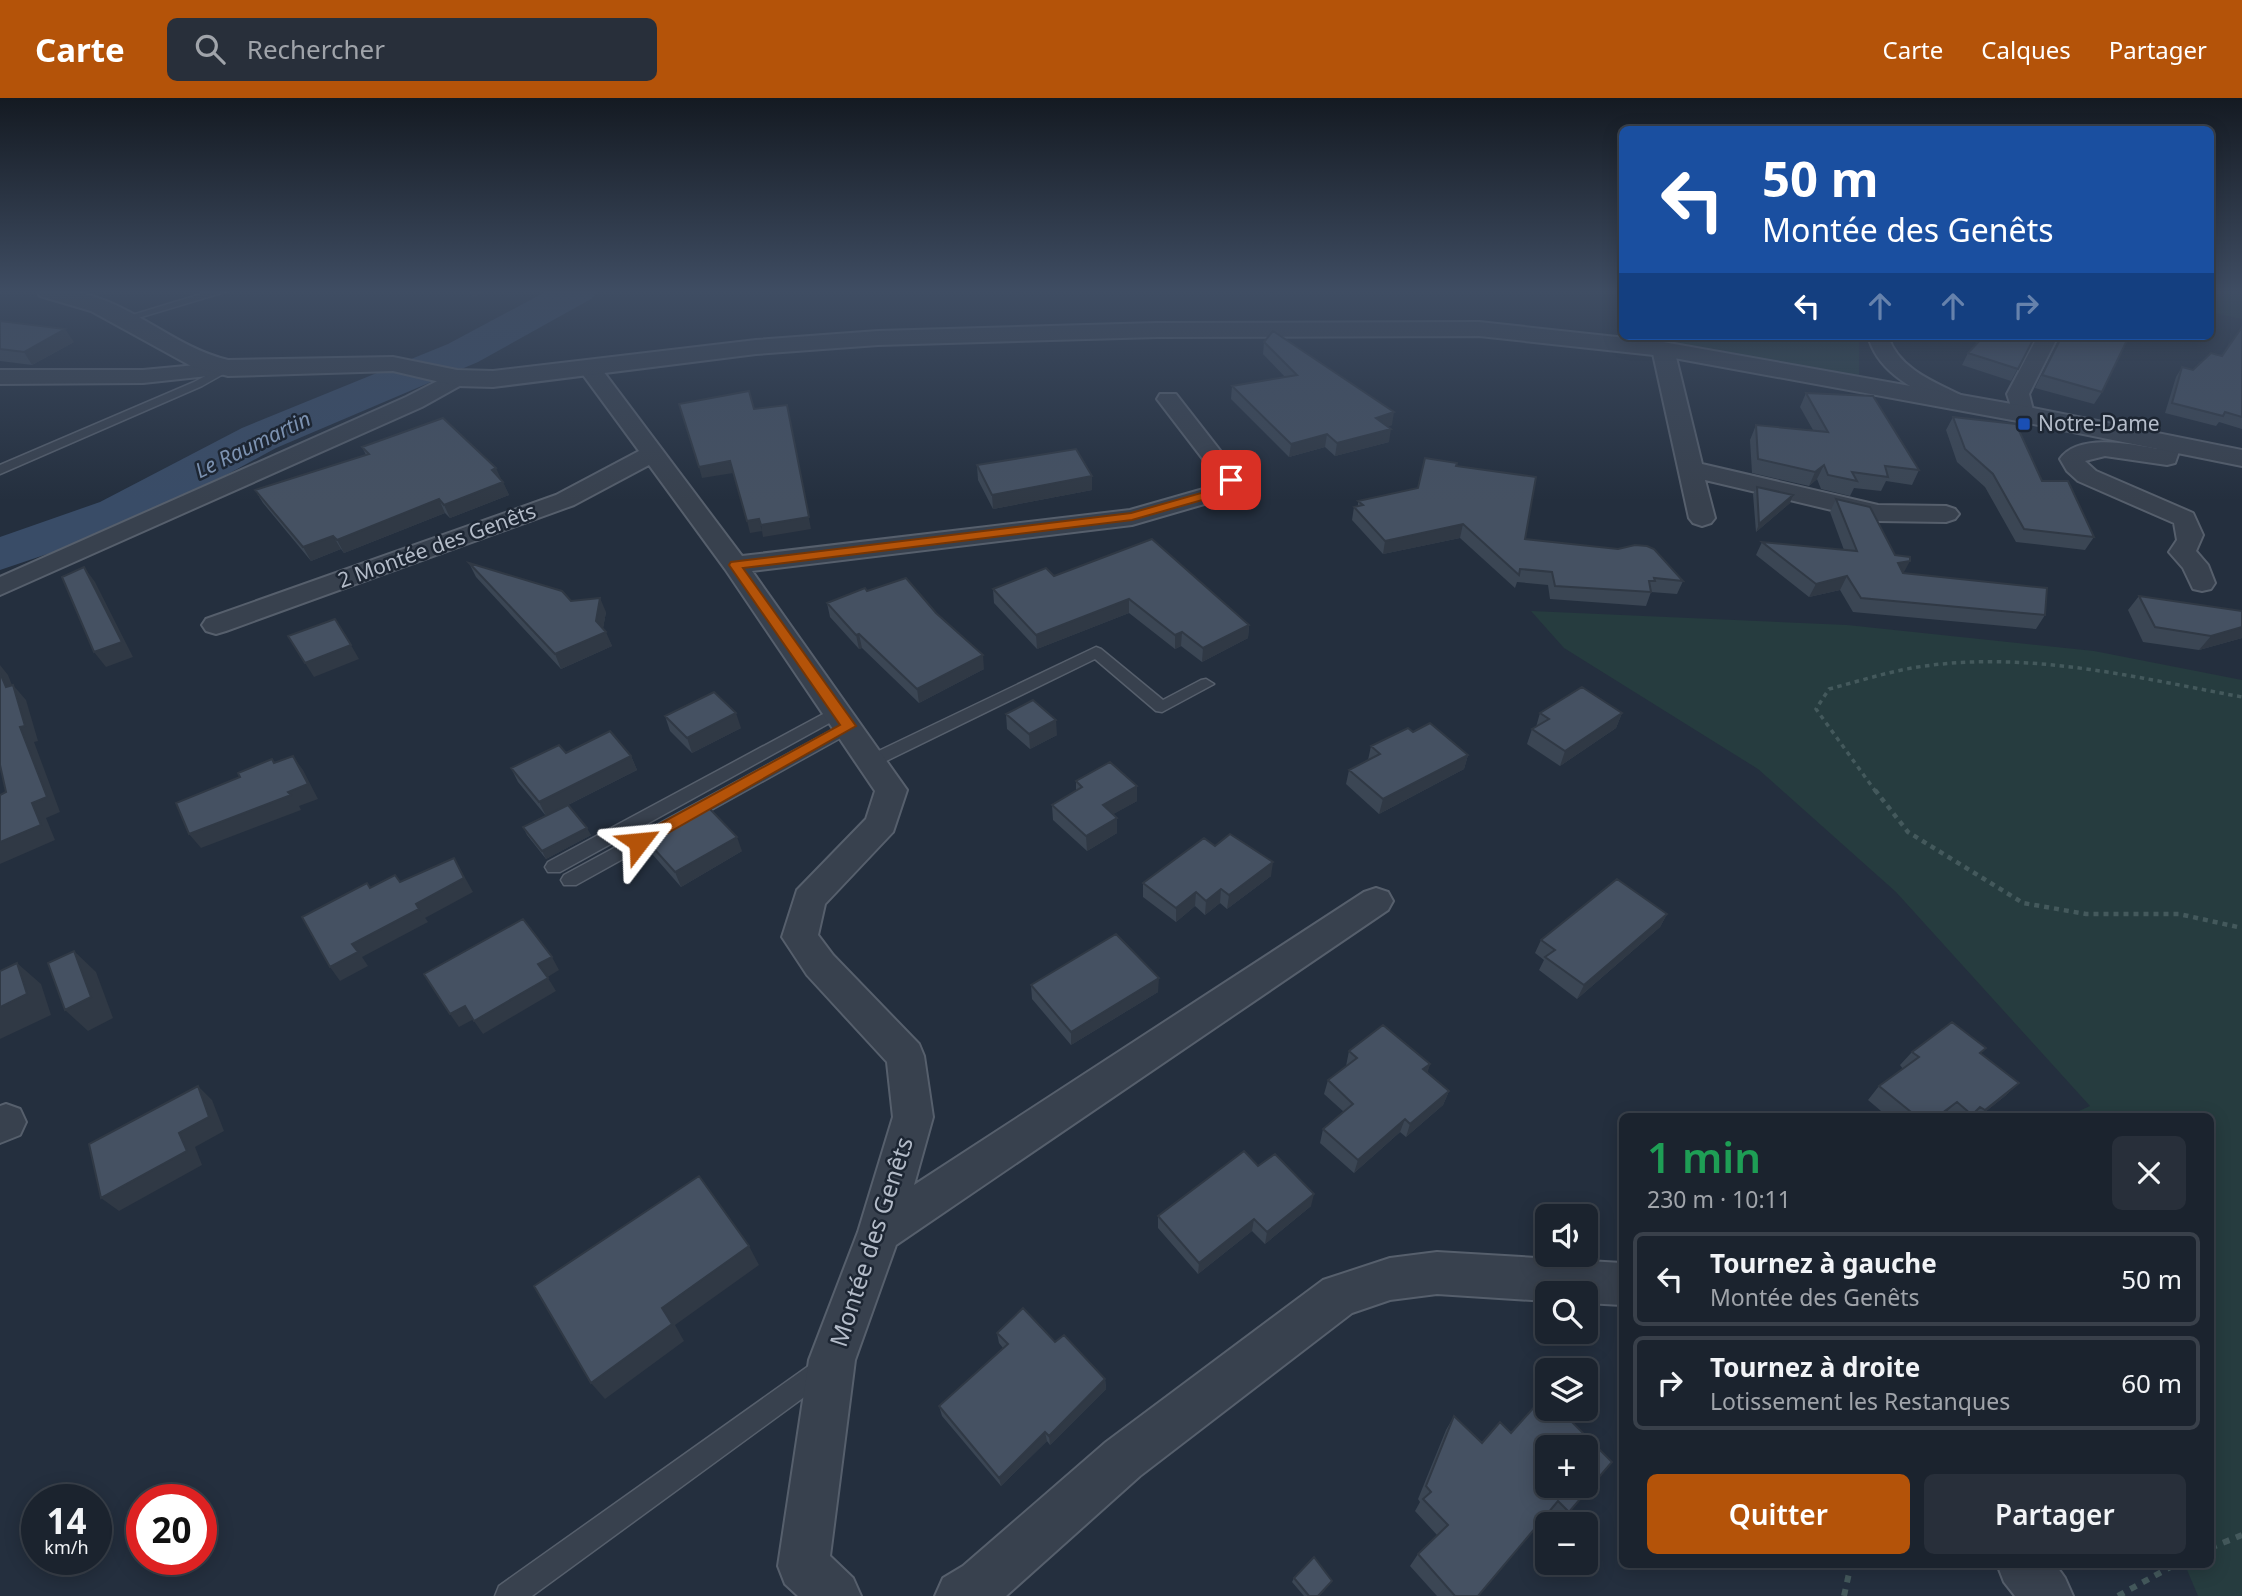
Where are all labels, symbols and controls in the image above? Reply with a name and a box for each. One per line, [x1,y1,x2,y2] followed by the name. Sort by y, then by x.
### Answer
[167,18,657,81] search box
[35,27,125,72] text: Carte
[191,30,229,68] icon: search
[247,31,385,67] text: Rechercher
[1883,33,1943,66] text: Carte
[1981,33,2071,66] text: Calques
[2109,33,2207,66] text: Partager
[1762,145,1879,211] text: 50 m
[1647,154,1738,245] icon: left
[1762,208,2054,251] text: Montée des Genêts
[1788,287,1826,325] icon: left
[1861,287,1899,325] icon: ahead
[1934,287,1972,325] icon: ahead
[2007,287,2045,325] icon: right
[190,404,315,484] water label: Le Raumartin
[2038,409,2160,437] place label: Notre-Dame
[2016,416,2032,432] marker: Notre-Dame
[1201,450,1261,510] pin
[1212,461,1250,499] icon: arrive
[334,496,540,594] street label: 2 Montée des Genêts
[602,805,676,879] position arrow
[1647,1128,1761,1185] text: 1 min
[821,1132,920,1351] street label: Montée des Genêts
[2112,1136,2186,1210] button: close
[1647,1183,1791,1215] text: 230 m · 10:11
[1535,1204,1598,1575] map controls
[1535,1204,1598,1267] button: sound
[1710,1245,1937,1281] text: Tournez à gauche
[1651,1260,1689,1298] icon: left
[2121,1261,2182,1297] text: 50 m
[1535,1281,1598,1344] button: search
[1710,1281,1920,1313] text: Montée des Genêts
[1710,1349,1920,1385] text: Tournez à droite
[1535,1358,1598,1421] button: layers
[1651,1364,1689,1402] icon: right
[2121,1365,2182,1401] text: 60 m
[1710,1385,2010,1417] text: Lotissement les Restanques
[1535,1435,1598,1498] button: +
[1647,1474,1910,1554] button: Quitter
[1924,1474,2186,1554] button: Partager
[126,1484,217,1575] speed limit sign: 20
[46,1497,87,1544] text: 14
[1535,1512,1598,1575] button: −
[44,1535,89,1559] text: km/h

